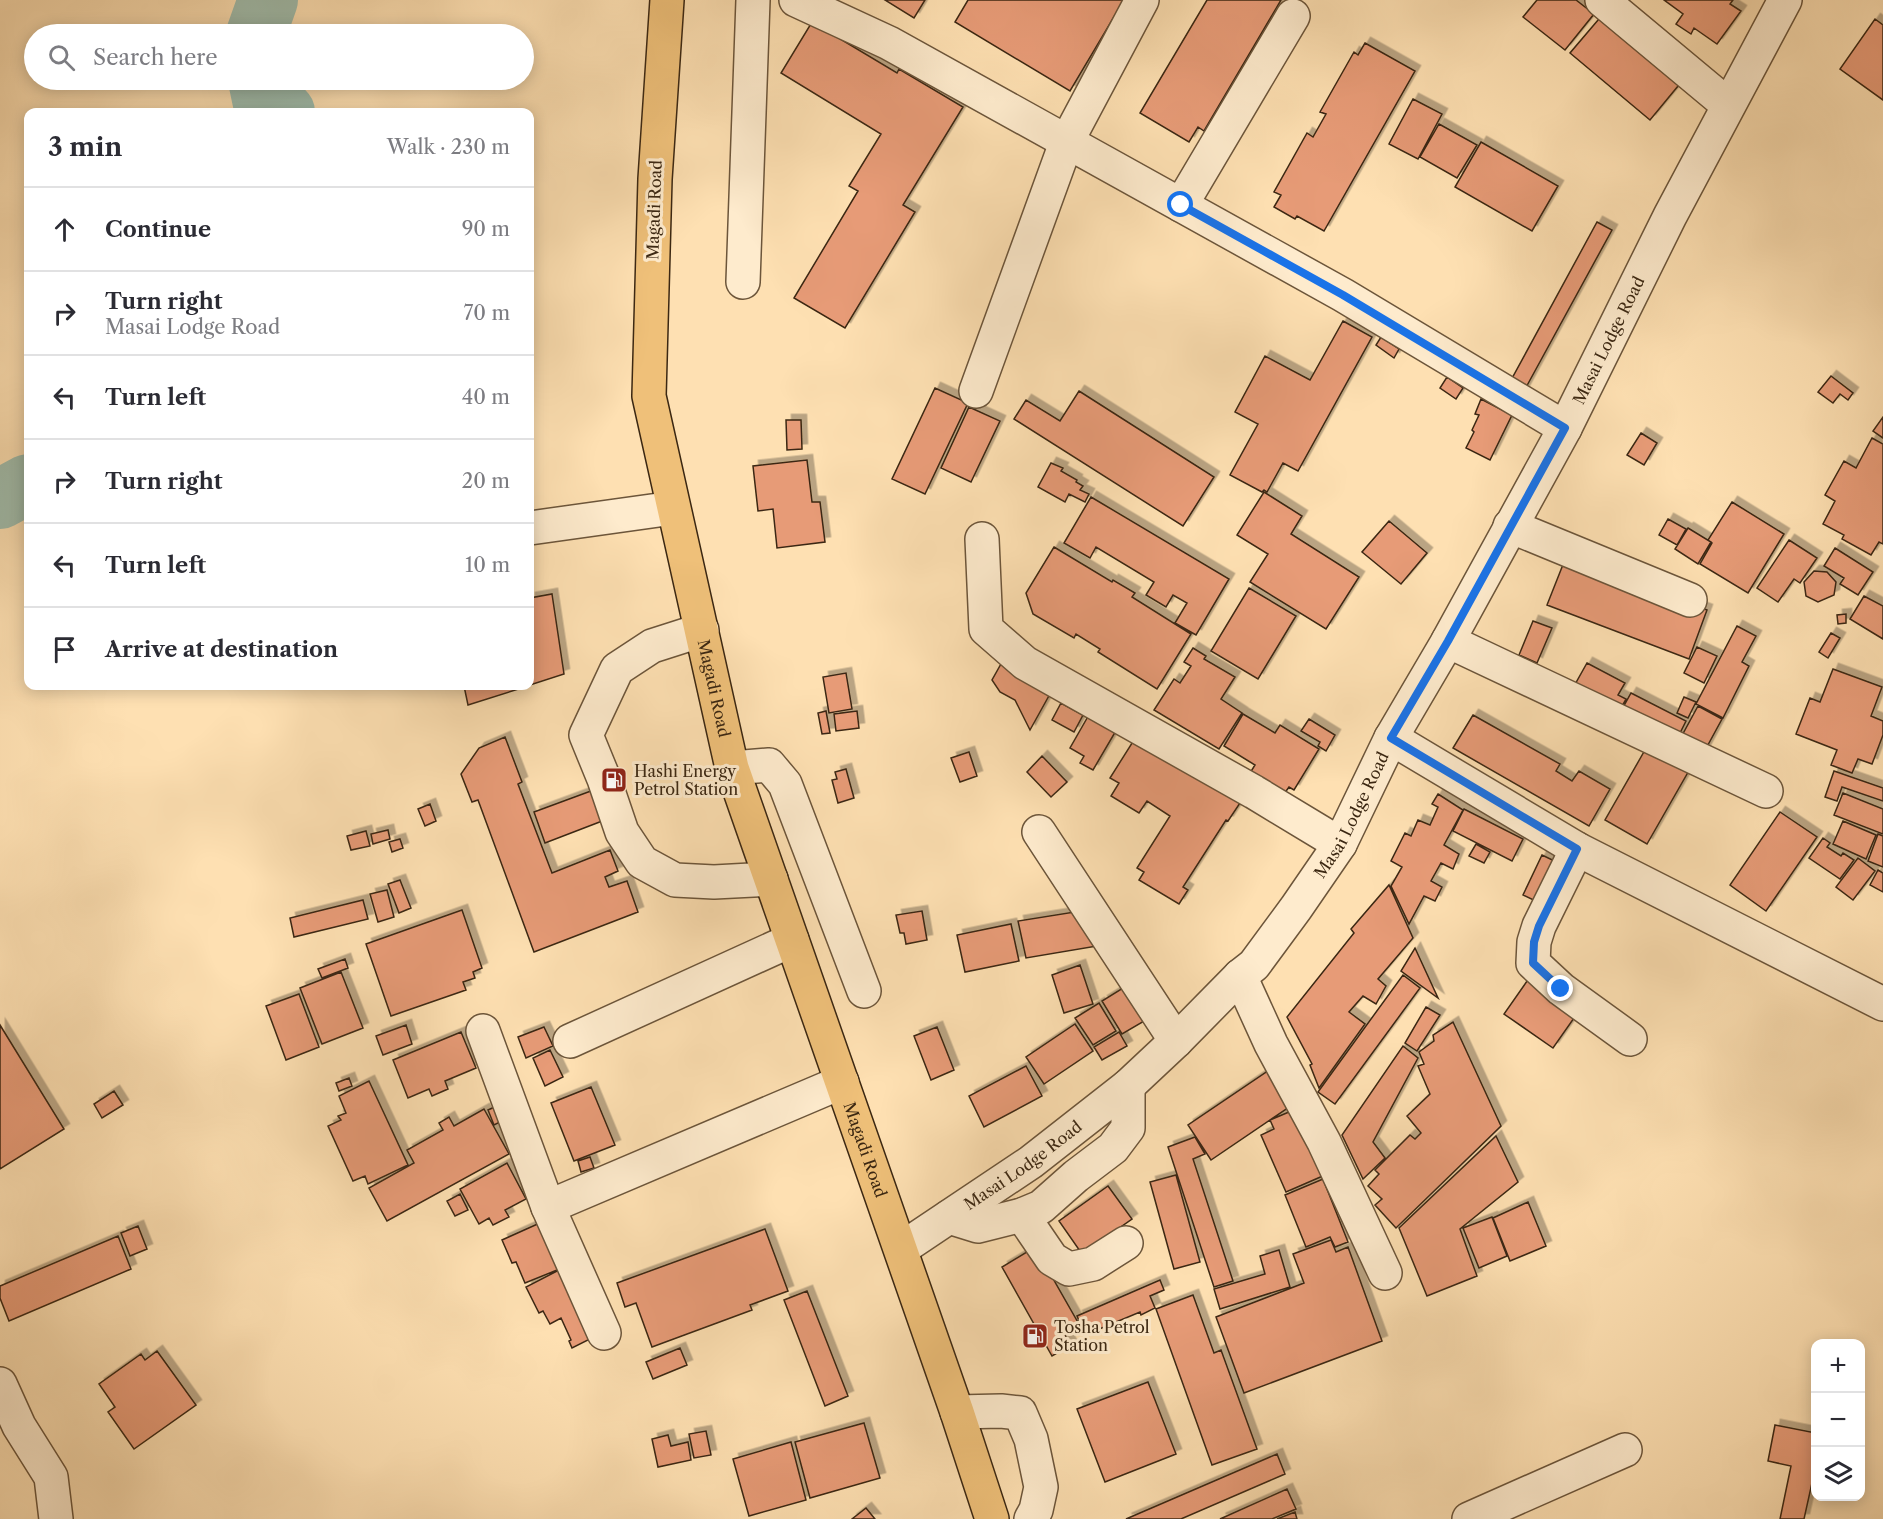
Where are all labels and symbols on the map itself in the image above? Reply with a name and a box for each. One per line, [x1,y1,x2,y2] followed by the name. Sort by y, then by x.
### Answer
[642,160,666,260] street label: Magadi Road
[1167,191,1193,217] route start
[1568,273,1649,408] street label: Masai Lodge Road
[694,637,735,739] street label: Magadi Road
[1310,748,1393,882] street label: Masai Lodge Road
[634,761,738,799] place label: Hashi Energy Petrol Station
[599,765,629,795] fuel station icon: Hashi Energy Petrol Station
[1547,975,1573,1001] route end
[839,1099,891,1200] street label: Magadi Road
[960,1116,1086,1214] street label: Masai Lodge Road
[1054,1317,1150,1355] place label: Tosha Petrol Station
[1020,1321,1050,1351] fuel station icon: Tosha Petrol Station

